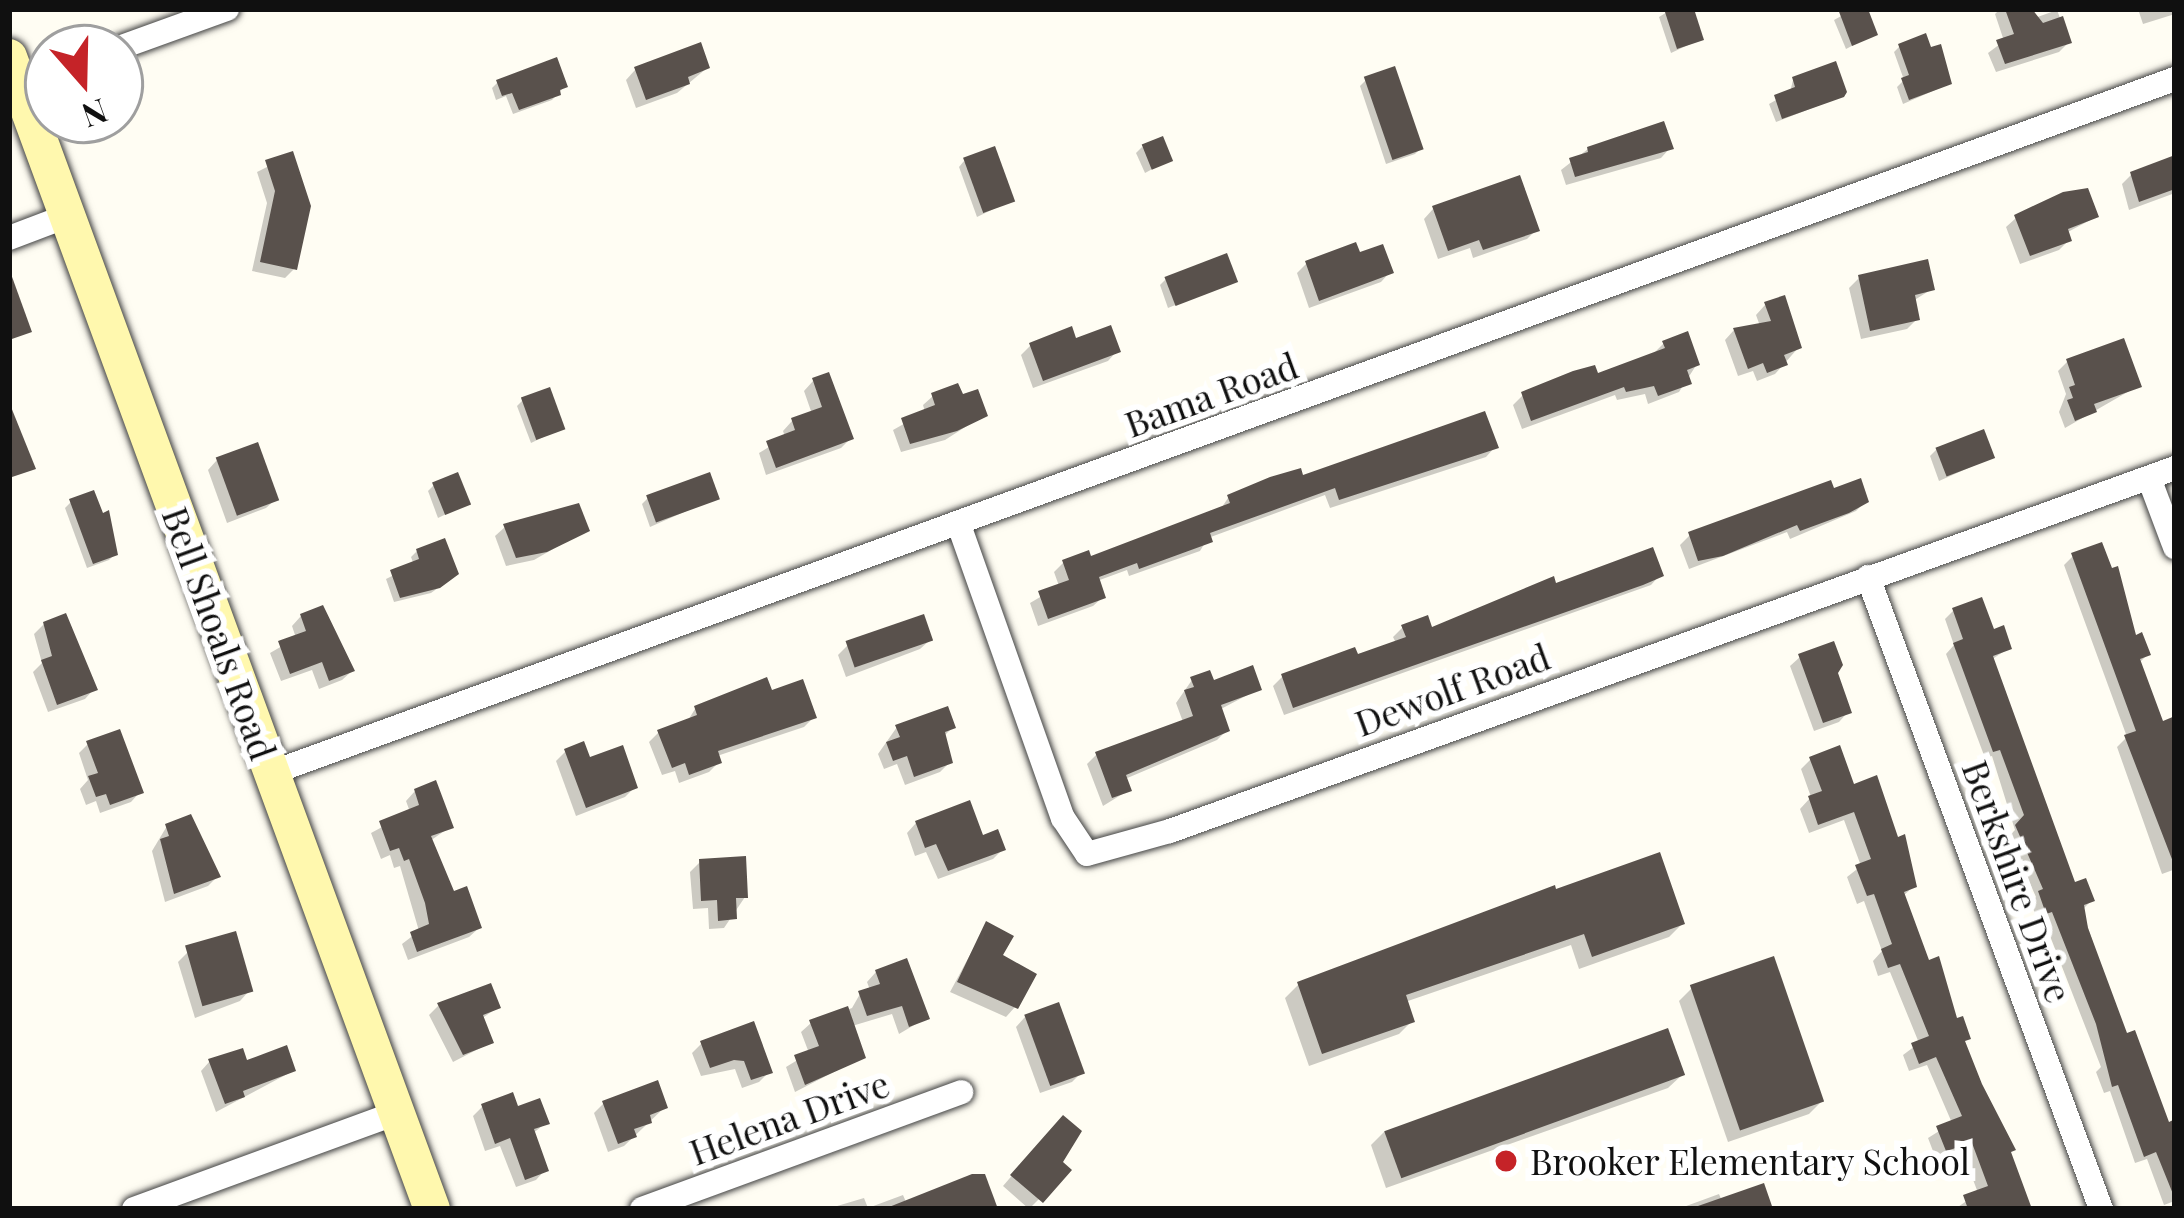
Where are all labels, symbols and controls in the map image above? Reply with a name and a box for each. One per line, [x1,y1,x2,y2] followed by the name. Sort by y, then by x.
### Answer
[24,24,144,144] north arrow
[77,90,114,140] text: N
[1119,343,1303,445] street label: Bama Road
[154,501,286,765] street label: Bell Shoals Road
[1349,634,1555,744] street label: Dewolf Road
[1954,754,2082,1008] street label: Berkshire Drive
[683,1061,895,1173] street label: Helena Drive
[1530,1139,1972,1183] place label: Brooker Elementary School
[1493,1148,1519,1174] marker: Brooker Elementary School

